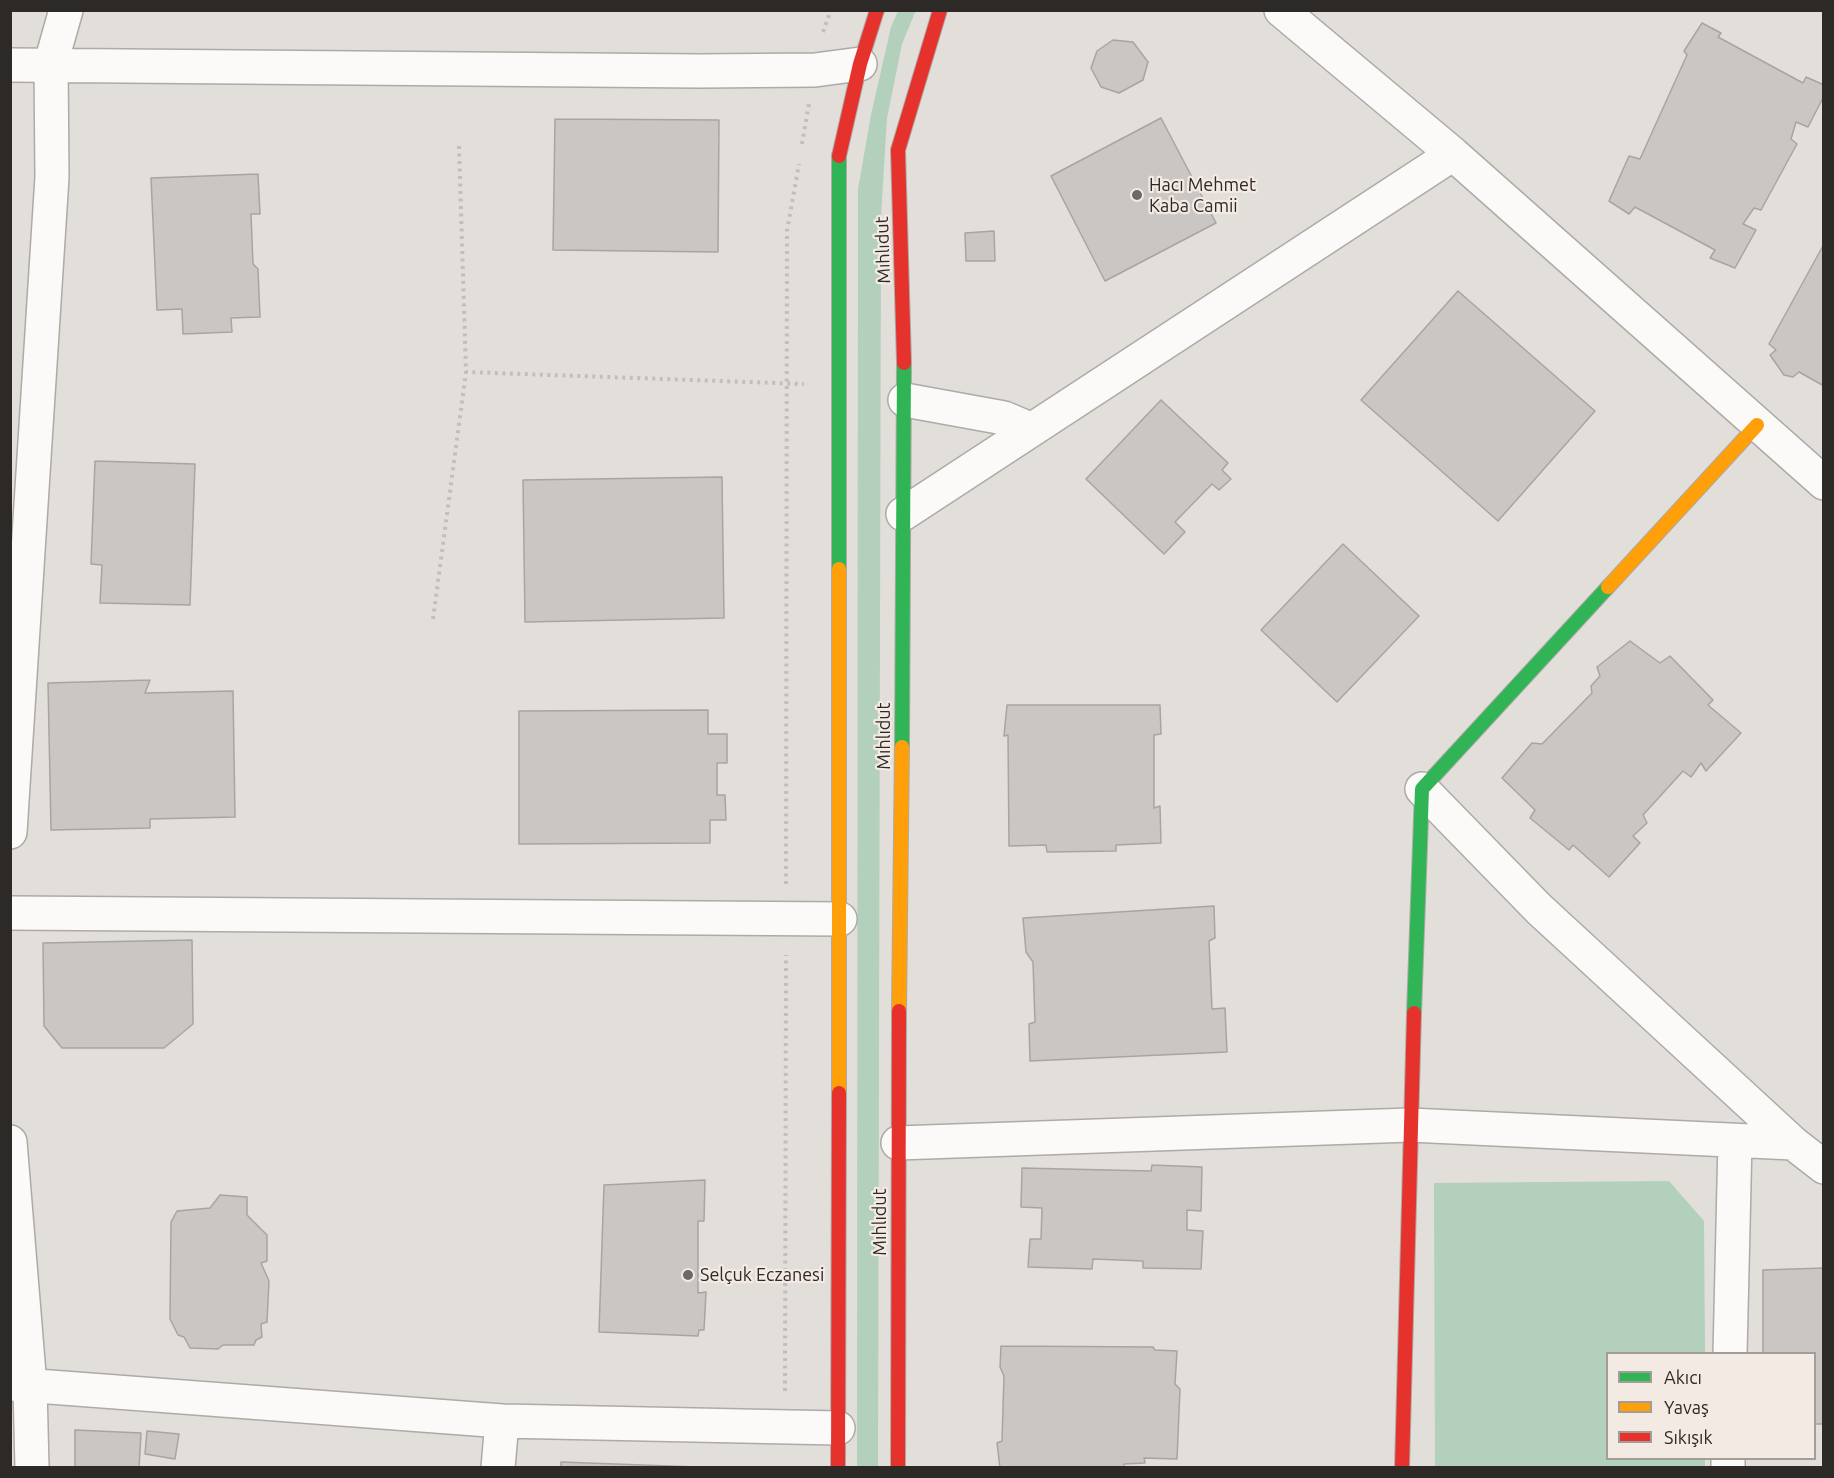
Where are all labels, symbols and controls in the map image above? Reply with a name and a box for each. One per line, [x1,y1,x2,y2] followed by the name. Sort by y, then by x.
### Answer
[1149,174,1256,216] place label: Hacı Mehmet Kaba Camii
[1130,188,1144,202] marker: Hacı Mehmet Kaba Camii
[871,216,895,284] street label: Mıhlıdut
[873,702,895,770] street label: Mıhlıdut
[869,1188,891,1256] street label: Mıhlıdut
[700,1264,824,1286] place label: Selçuk Eczanesi
[681,1268,695,1282] marker: Selçuk Eczanesi
[1606,1352,1816,1460] legend
[1664,1367,1702,1387] text: Akıcı
[1664,1397,1709,1417] text: Yavaş
[1664,1427,1713,1447] text: Sıkışık

